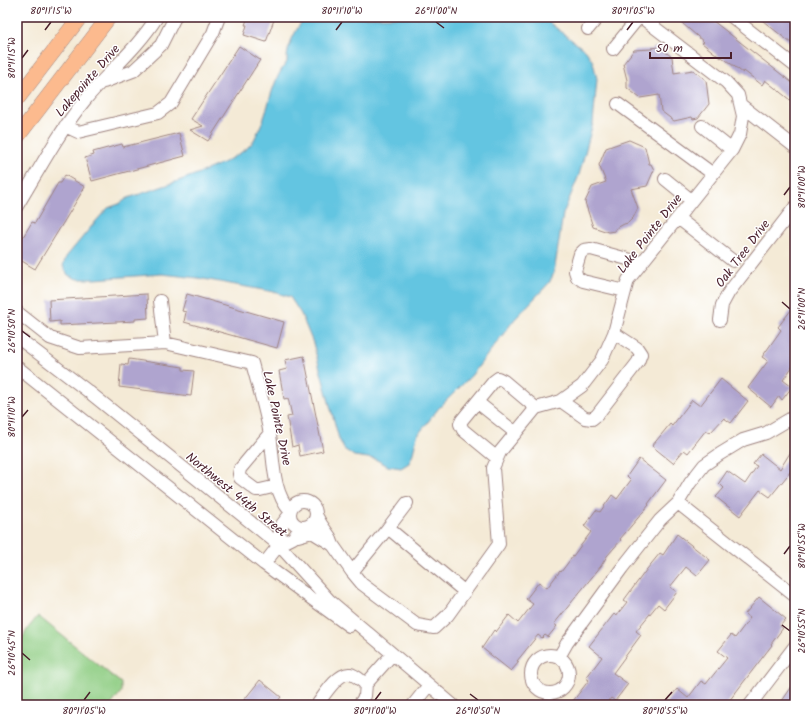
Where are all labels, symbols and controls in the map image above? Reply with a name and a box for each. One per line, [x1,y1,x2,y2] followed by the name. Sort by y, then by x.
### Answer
[30,3,72,19] text: 80°11'15"W
[321,3,363,19] text: 80°11'10"W
[415,3,458,19] text: 26°11'00"N
[611,3,655,19] text: 80°11'05"W
[650,34,731,60] scale bar
[4,37,20,79] text: 80°11'15"W
[656,39,683,58] text: 50 m
[51,40,126,122] street label: Lakepointe Drive
[794,165,810,209] text: 80°11'00"W
[612,189,688,278] street label: Lake Pointe Drive
[711,215,776,292] street label: Oak Tree Drive
[794,287,810,330] text: 26°11'00"N
[4,308,20,353] text: 26°10'50"N
[256,369,297,468] street label: Lake Pointe Drive
[4,396,20,438] text: 80°11'10"W
[181,447,292,544] street label: Northwest 44th Street
[794,523,810,569] text: 80°10'55"W
[794,608,810,654] text: 26°10'55"N
[4,630,20,676] text: 26°10'45"N
[62,703,106,719] text: 80°11'05"W
[353,703,397,719] text: 80°11'00"W
[456,703,501,719] text: 26°10'50"N
[642,703,688,719] text: 80°10'55"W

